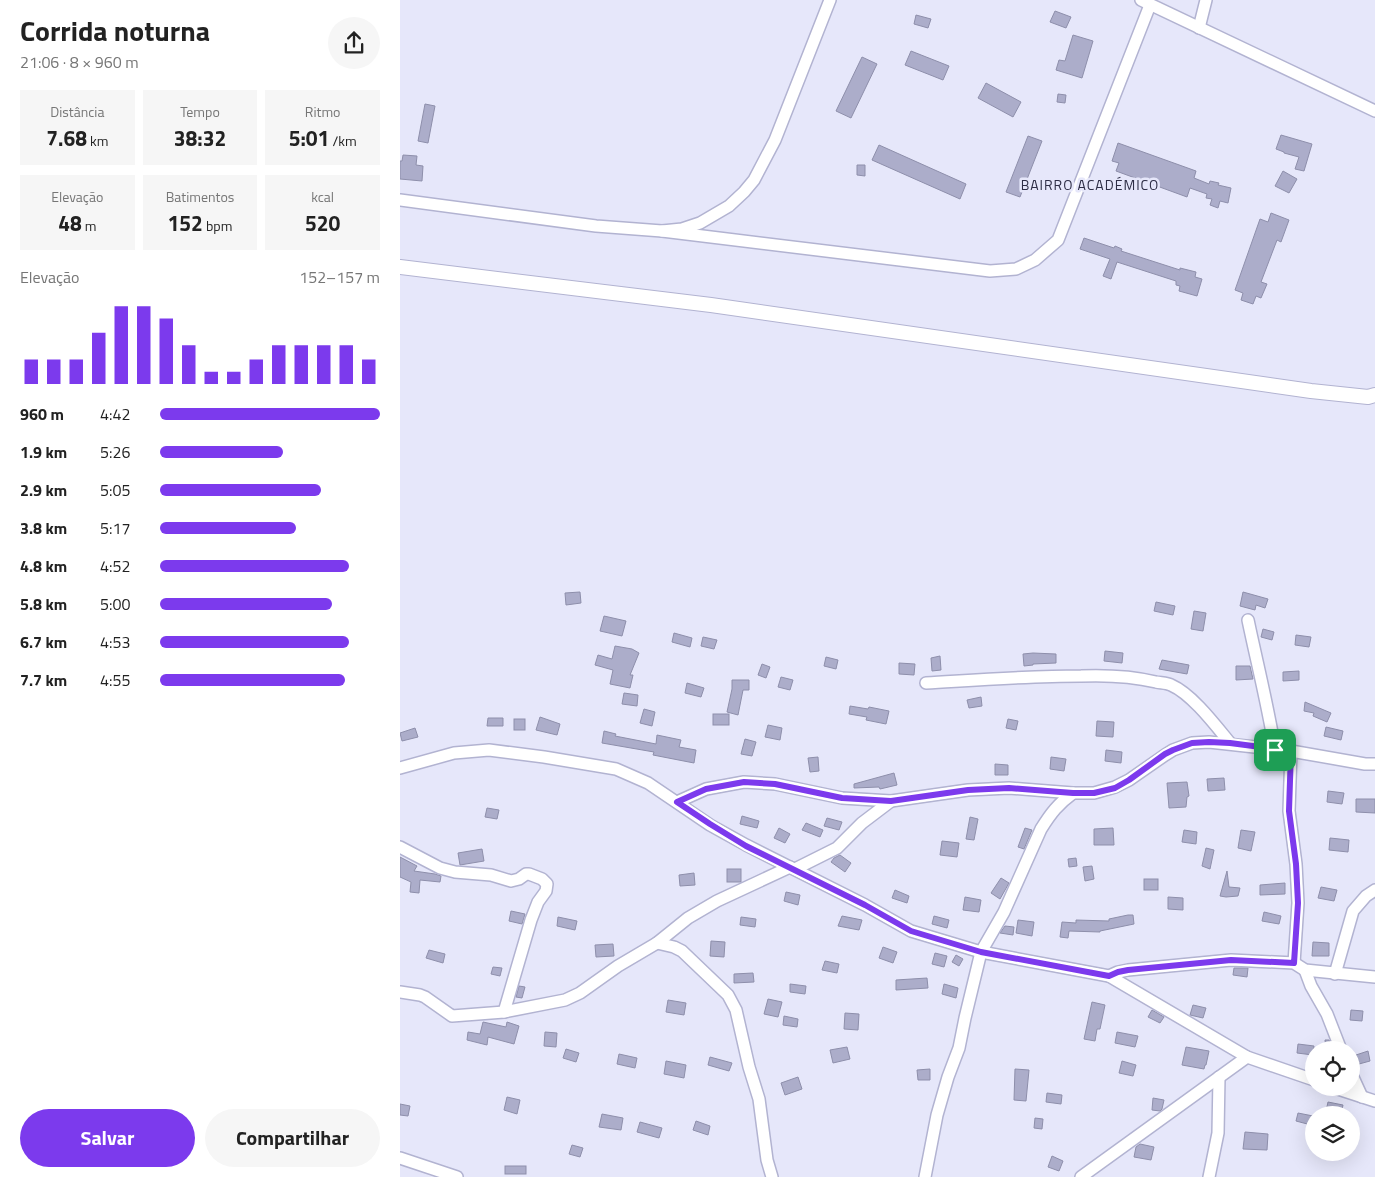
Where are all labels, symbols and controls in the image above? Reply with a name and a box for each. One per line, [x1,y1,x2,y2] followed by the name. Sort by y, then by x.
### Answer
[20,9,210,52] text: Corrida noturna
[328,17,380,69] button: share
[20,50,139,74] text: 21:06 · 8 × 960 m
[50,101,104,122] text: Distância
[180,101,220,122] text: Tempo
[305,101,341,122] text: Ritmo
[46,122,87,154] text: 7.68
[174,122,226,154] text: 38:32
[289,122,329,154] text: 5:01
[87,130,108,151] text: km
[329,130,357,151] text: /km
[1021,174,1159,195] district label: BAIRRO ACADÉMICO
[51,186,103,207] text: Elevação
[166,186,234,207] text: Batimentos
[311,186,334,207] text: kcal
[58,207,82,239] text: 48
[168,207,203,239] text: 152
[305,207,340,239] text: 520
[82,215,96,236] text: m
[203,215,232,236] text: bpm
[20,265,80,289] text: Elevação
[299,265,380,289] text: 152–157 m
[20,402,64,426] text: 960 m
[100,402,130,426] text: 4:42
[20,440,67,464] text: 1.9 km
[100,440,130,464] text: 5:26
[20,478,67,502] text: 2.9 km
[100,478,130,502] text: 5:05
[20,516,67,540] text: 3.8 km
[100,516,130,540] text: 5:17
[20,554,67,578] text: 4.8 km
[100,554,130,578] text: 4:52
[20,592,67,616] text: 5.8 km
[100,592,130,616] text: 5:00
[20,630,67,654] text: 6.7 km
[100,630,130,654] text: 4:53
[20,668,67,692] text: 7.7 km
[100,668,130,692] text: 4:55
[1254,729,1296,771] pin
[1261,736,1289,764] icon: arrive
[1305,1041,1360,1161] map controls
[1305,1041,1360,1096] button: locate
[1305,1106,1360,1161] button: layers
[20,1109,195,1167] button: Salvar
[205,1109,380,1167] button: Compartilhar

